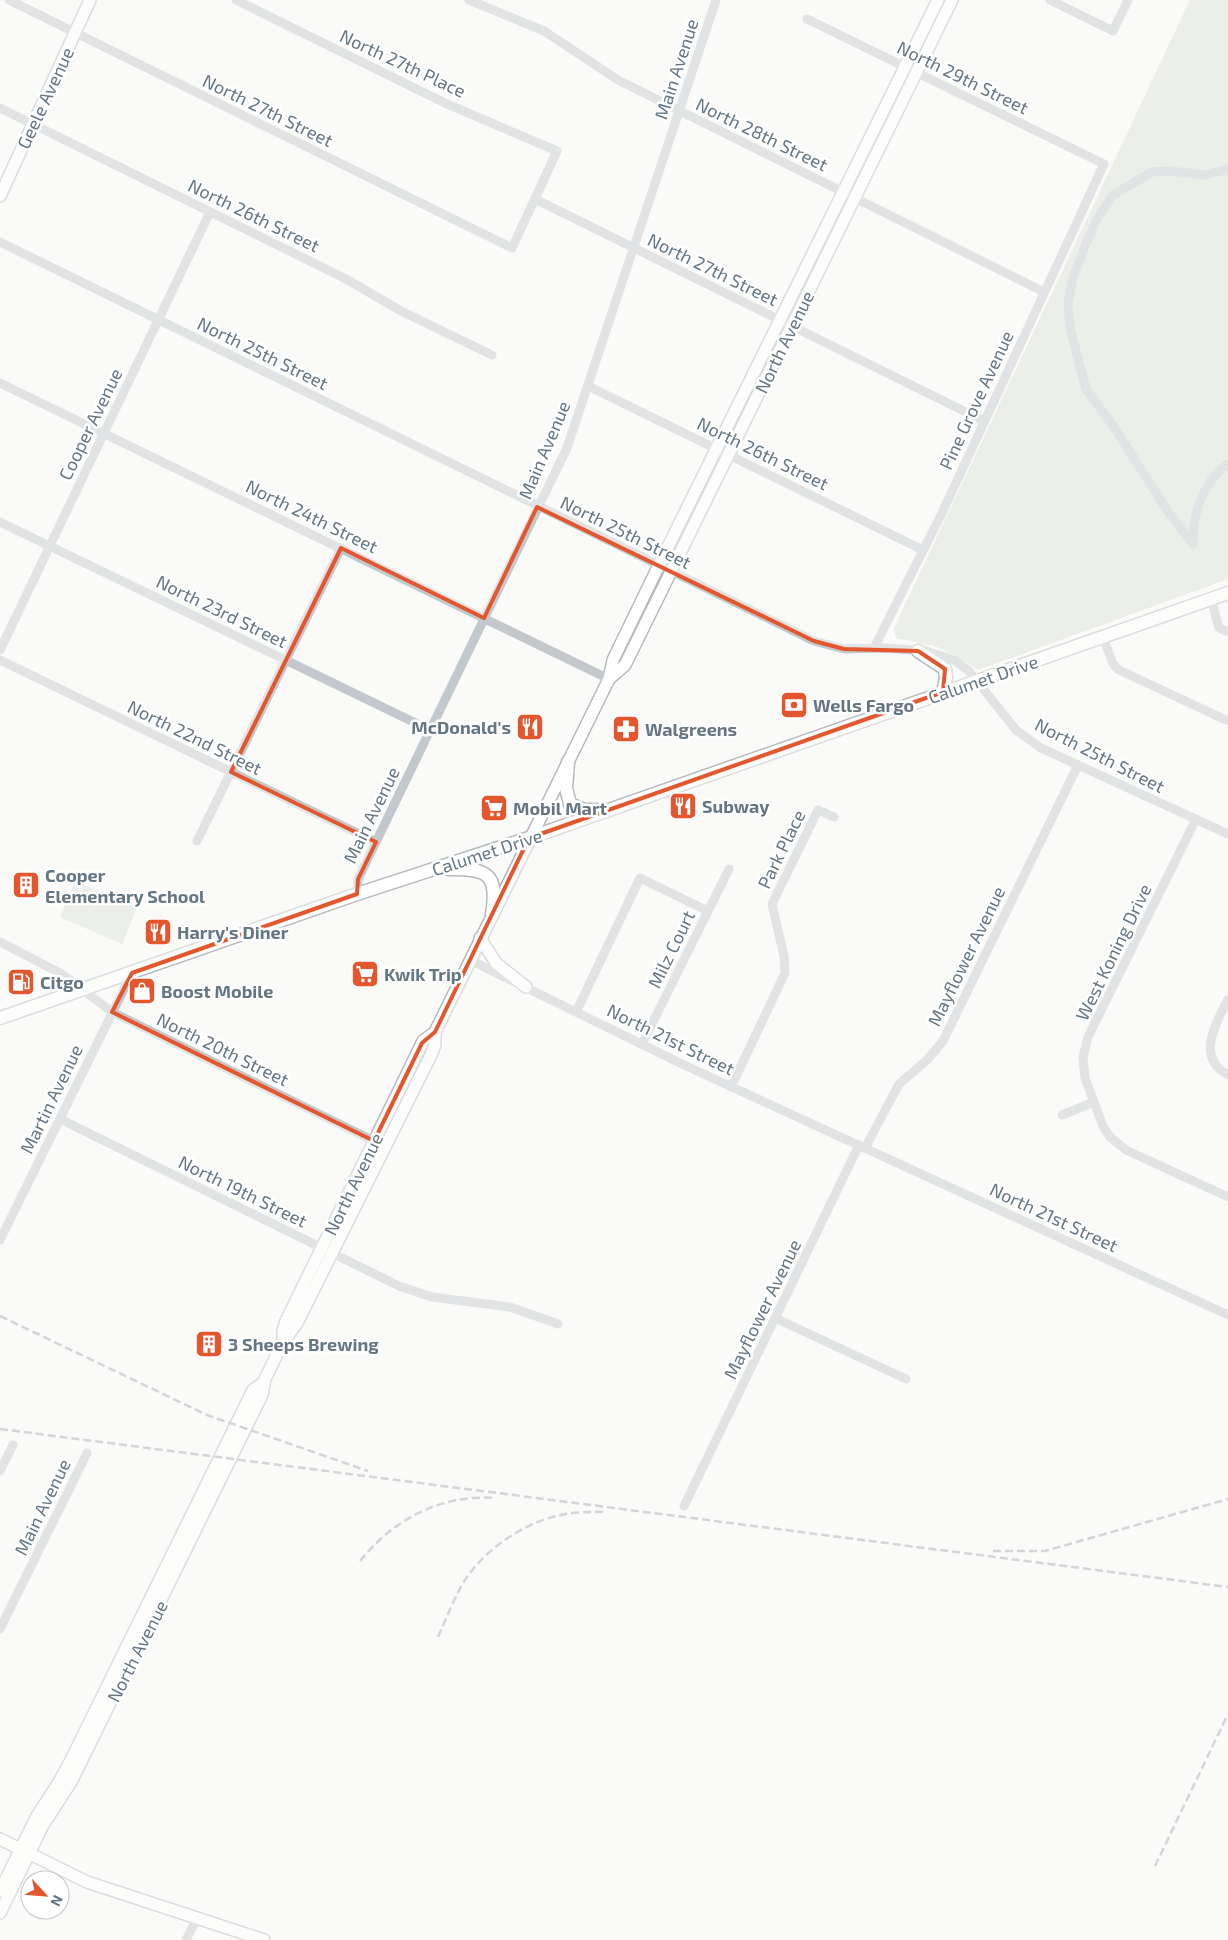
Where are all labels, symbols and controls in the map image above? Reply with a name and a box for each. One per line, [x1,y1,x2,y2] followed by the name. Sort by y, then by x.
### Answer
[649,16,703,122] street label: Main Avenue
[337,24,469,102] street label: North 27th Place
[894,36,1032,118] street label: North 29th Street
[12,44,78,152] street label: Geele Avenue
[199,69,337,151] street label: North 27th Street
[693,93,832,175] street label: North 28th Street
[185,174,323,256] street label: North 26th Street
[644,228,782,310] street label: North 27th Street
[750,287,818,397] street label: North Avenue
[194,312,332,394] street label: North 25th Street
[934,327,1018,473] street label: Pine Grove Avenue
[53,365,127,483] street label: Cooper Avenue
[513,398,575,502] street label: Main Avenue
[694,412,832,494] street label: North 26th Street
[242,475,382,558] street label: North 24th Street
[557,491,695,573] street label: North 25th Street
[153,570,291,652] street label: North 23rd Street
[925,650,1041,708] street label: Calumet Drive
[779,690,809,720] bank icon: Wells Fargo
[813,694,914,716] place label: Wells Fargo
[124,695,266,779] street label: North 22nd Street
[515,712,545,742] restaurant icon: McDonald's
[1031,713,1169,797] street label: North 25th Street
[611,714,641,744] pharmacy icon: Walgreens
[411,716,511,738] place label: McDonald's
[645,718,737,740] place label: Walgreens
[338,763,404,867] street label: Main Avenue
[668,791,698,821] restaurant icon: Subway
[479,793,509,823] supermarket icon: Mobil Mart
[702,795,770,817] place label: Subway
[513,797,608,819] place label: Mobil Mart
[753,806,809,892] street label: Park Place
[429,824,545,880] street label: Calumet Drive
[45,864,205,907] place label: Cooper Elementary School
[11,870,41,900] building icon: Cooper Elementary School
[1070,880,1156,1024] street label: West Koning Drive
[923,883,1009,1029] street label: Mayflower Avenue
[643,906,699,991] street label: Milz Court
[143,917,173,947] restaurant icon: Harry's Diner
[177,921,289,943] place label: Harry's Diner
[350,959,380,989] supermarket icon: Kwik Trip
[384,963,462,985] place label: Kwik Trip
[6,967,36,997] fuel station icon: Citgo
[40,971,84,993] place label: Citgo
[127,976,157,1006] shop icon: Boost Mobile
[161,980,273,1002] place label: Boost Mobile
[604,999,738,1079] street label: North 21st Street
[154,1008,293,1090] street label: North 20th Street
[15,1041,87,1157] street label: Martin Avenue
[319,1129,387,1239] street label: North Avenue
[175,1150,311,1232] street label: North 19th Street
[986,1178,1122,1256] street label: North 21st Street
[719,1236,805,1382] street label: Mayflower Avenue
[194,1329,224,1359] building icon: 3 Sheeps Brewing
[228,1333,379,1355] place label: 3 Sheeps Brewing
[9,1455,75,1559] street label: Main Avenue
[102,1596,172,1706] street label: North Avenue
[20,1870,70,1920] north arrow
[47,1893,67,1909] text: N

